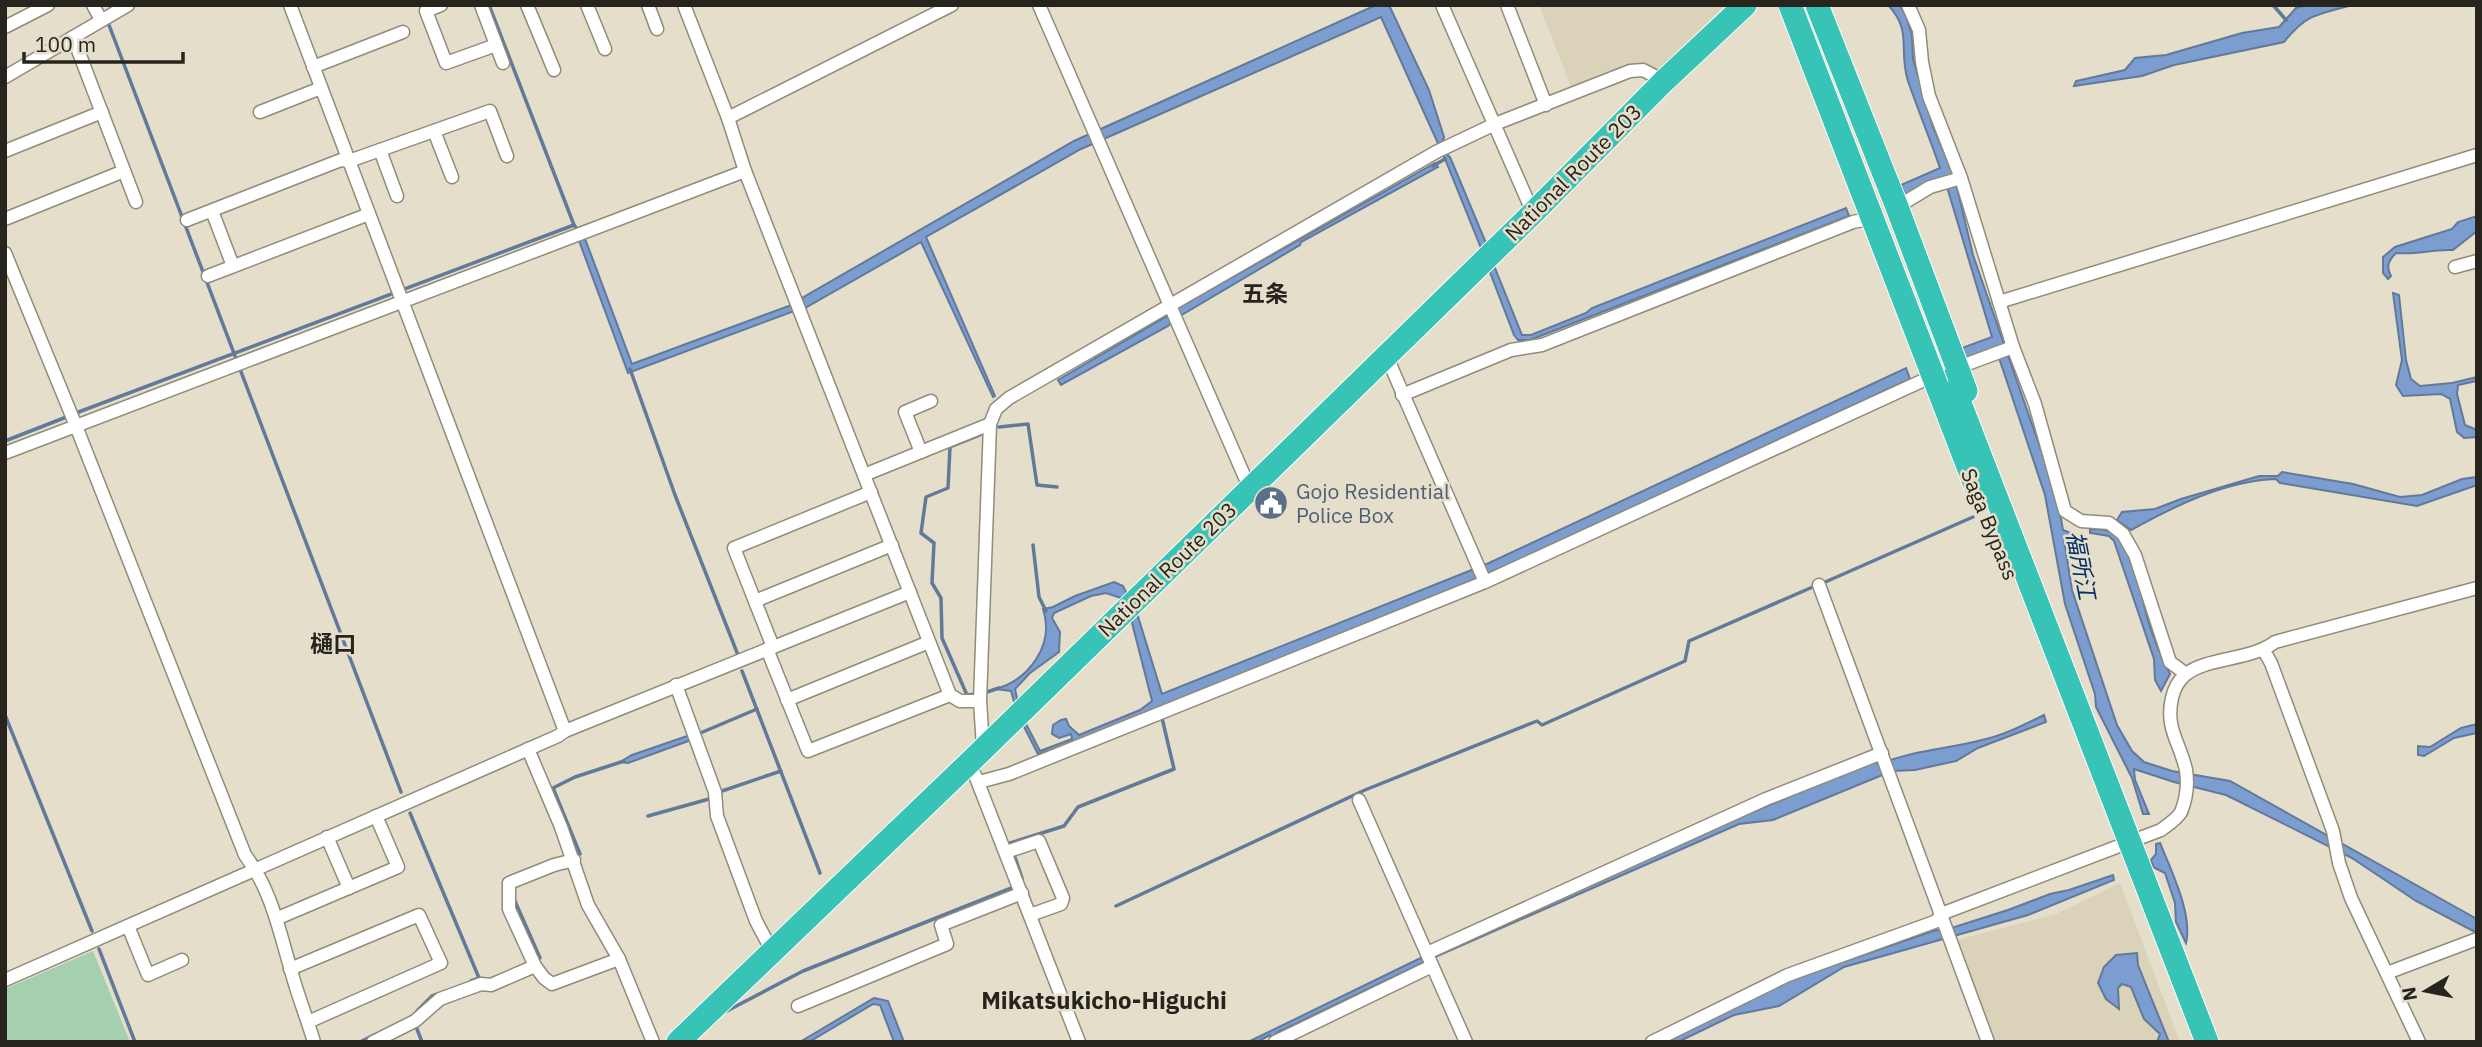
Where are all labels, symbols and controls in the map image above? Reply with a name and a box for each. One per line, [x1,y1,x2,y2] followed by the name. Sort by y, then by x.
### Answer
[24,21,184,65] scale bar
[35,30,96,58] text: 100 m
[1499,98,1647,246] street label: National Route 203
[1242,278,1288,308] district label: 五条
[1955,464,2025,584] street label: Saga Bypass
[1296,477,1450,529] place label: Gojo Residential Police Box
[1252,484,1290,522] public building icon: Gojo Residential Police Box
[1092,495,1242,643] street label: National Route 203
[2061,528,2104,605] water label: 福所江
[310,628,356,658] district label: 樋口
[2391,956,2461,1026] north arrow
[981,984,1227,1016] district label: Mikatsukicho-Higuchi
[2396,985,2422,1003] text: N

